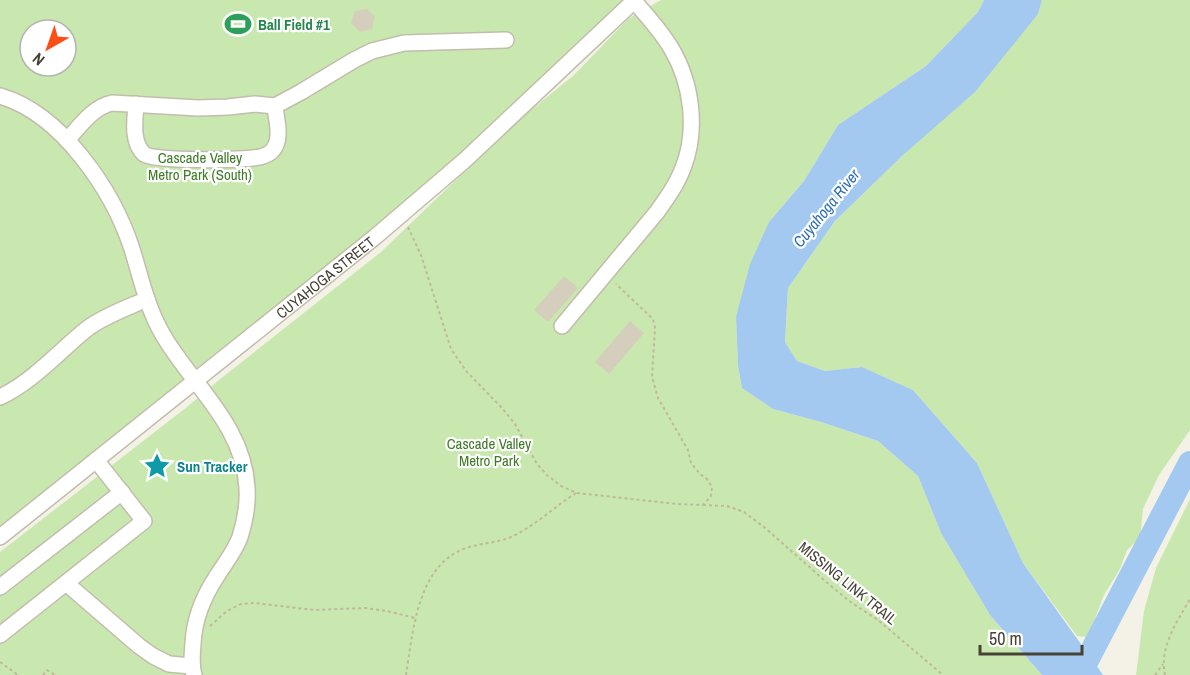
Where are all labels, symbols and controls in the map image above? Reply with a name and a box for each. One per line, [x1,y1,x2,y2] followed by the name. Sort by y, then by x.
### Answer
[223,9,253,39] sports icon: Ball Field #1
[258,14,330,35] place label: Ball Field #1
[18,18,78,78] north arrow
[28,48,49,71] text: N
[148,147,252,185] park label: Cascade Valley Metro Park (South)
[788,164,865,252] water label: Cuyahoga River
[271,231,379,323] street label: CUYAHOGA STREET
[447,433,532,471] park label: Cascade Valley Metro Park
[142,451,172,481] place icon: Sun Tracker
[177,456,248,477] place label: Sun Tracker
[794,537,902,629] street label: MISSING LINK TRAIL
[980,618,1082,656] scale bar
[989,626,1022,651] text: 50 m

